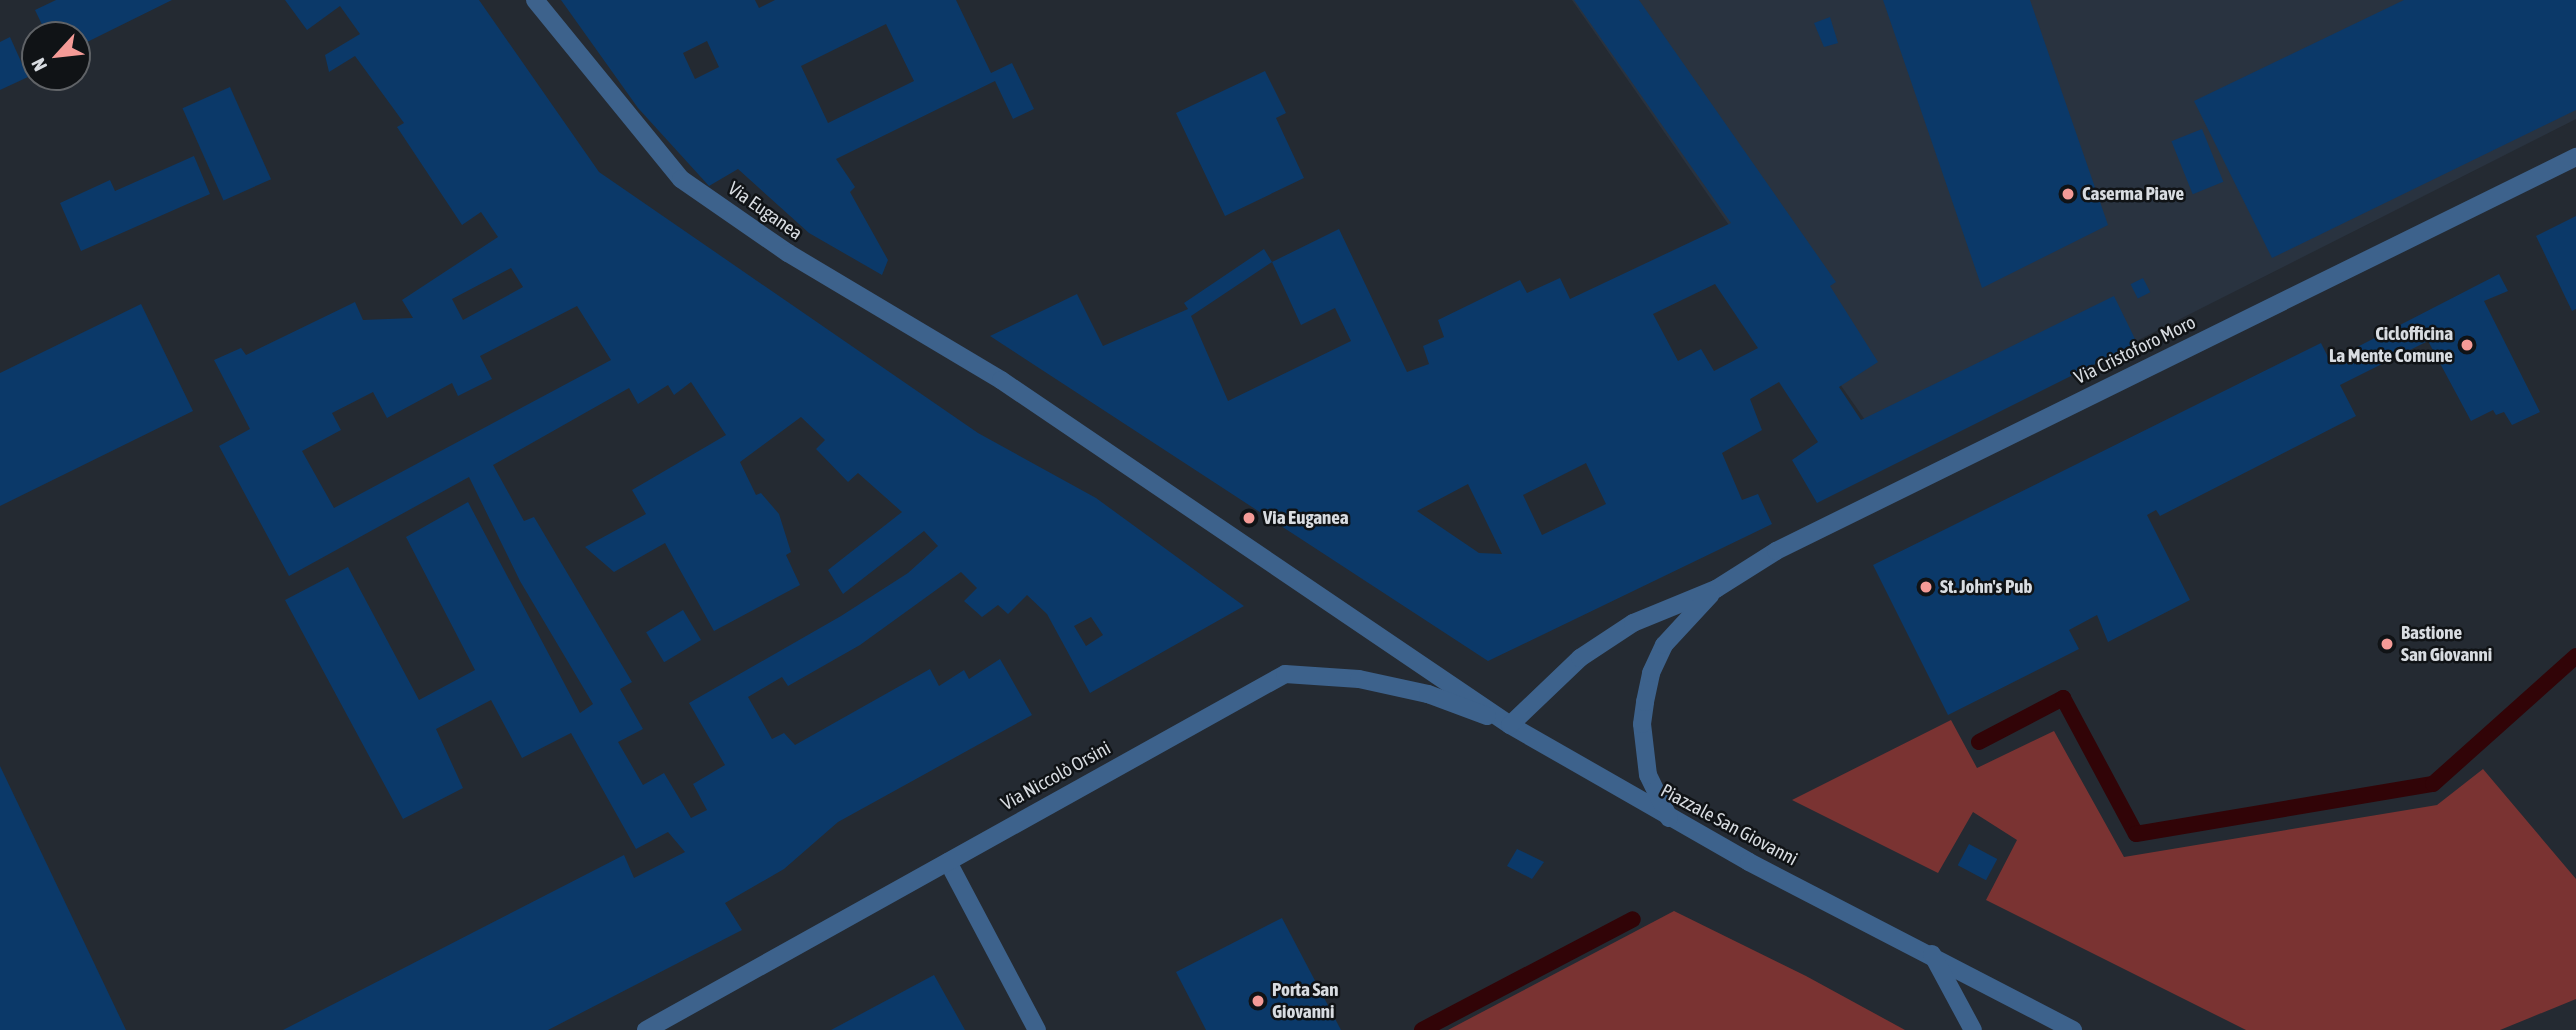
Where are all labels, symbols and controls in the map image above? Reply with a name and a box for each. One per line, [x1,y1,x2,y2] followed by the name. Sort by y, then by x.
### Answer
[21,21,91,91] north arrow
[27,55,51,75] text: N
[723,177,807,245] street label: Via Euganea
[2082,183,2184,205] place label: Caserma Piave
[2060,186,2076,202] marker: Caserma Piave
[2071,311,2199,389] street label: Via Cristoforo Moro
[2329,323,2453,367] place label: Ciclofficina La Mente Comune
[2459,337,2475,353] marker: Ciclofficina La Mente Comune
[1263,507,1349,529] place label: Via Euganea
[1241,510,1257,526] marker: Via Euganea
[1940,576,2032,598] place label: St. John's Pub
[1918,579,1934,595] marker: St. John's Pub
[2401,622,2492,666] place label: Bastione San Giovanni
[2379,636,2395,652] marker: Bastione San Giovanni
[997,737,1115,815] street label: Via Niccolò Orsini
[1657,779,1801,871] street label: Piazzale San Giovanni
[1272,979,1338,1023] place label: Porta San Giovanni
[1250,993,1266,1009] marker: Porta San Giovanni

